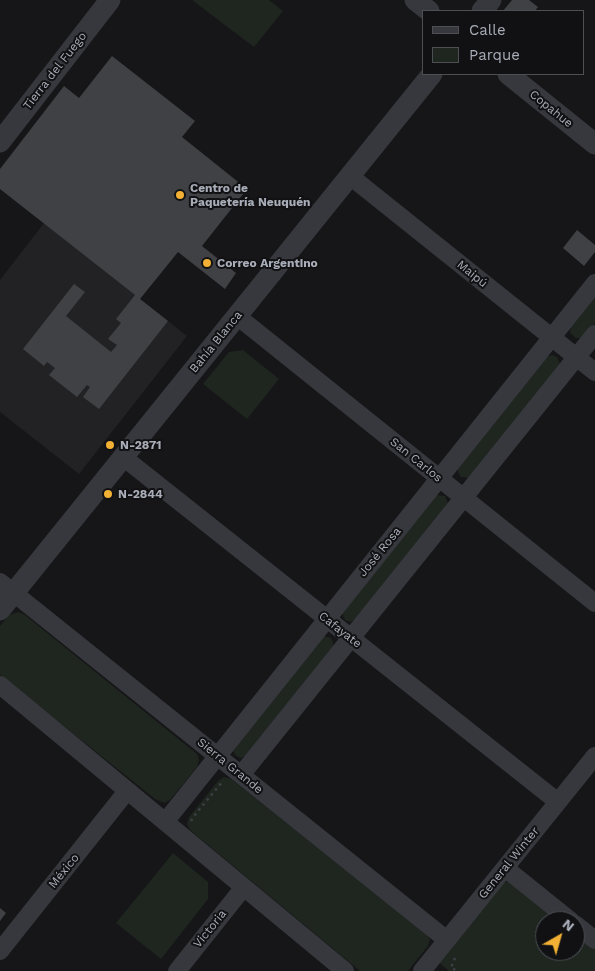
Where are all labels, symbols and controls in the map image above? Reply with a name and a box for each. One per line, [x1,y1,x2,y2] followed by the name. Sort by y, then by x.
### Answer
[422,10,585,75] legend
[469,21,506,39] text: Calle
[20,29,90,113] street label: Tierra del Fuego
[469,46,520,64] text: Parque
[526,87,576,131] street label: Copahue
[190,181,311,209] place label: Centro de Paquetería Neuquén
[174,189,186,201] marker: Centro de Paquetería Neuquén
[217,256,318,270] place label: Correo Argentino
[201,257,213,269] marker: Correo Argentino
[454,257,490,291] street label: Maipú
[187,308,245,376] street label: Bahía Blanca
[387,435,445,485] street label: San Carlos
[120,438,161,452] place label: N-2871
[104,439,116,451] marker: N-2871
[118,487,163,501] place label: N-2844
[102,488,114,500] marker: N-2844
[356,524,404,580] street label: José Rosa
[316,609,364,651] street label: Cafayate
[194,735,266,797] street label: Sierra Grande
[476,824,542,902] street label: General Winter
[46,851,82,891] street label: México
[190,907,230,951] street label: Victoria
[535,911,585,961] north arrow
[560,915,578,934] text: N

